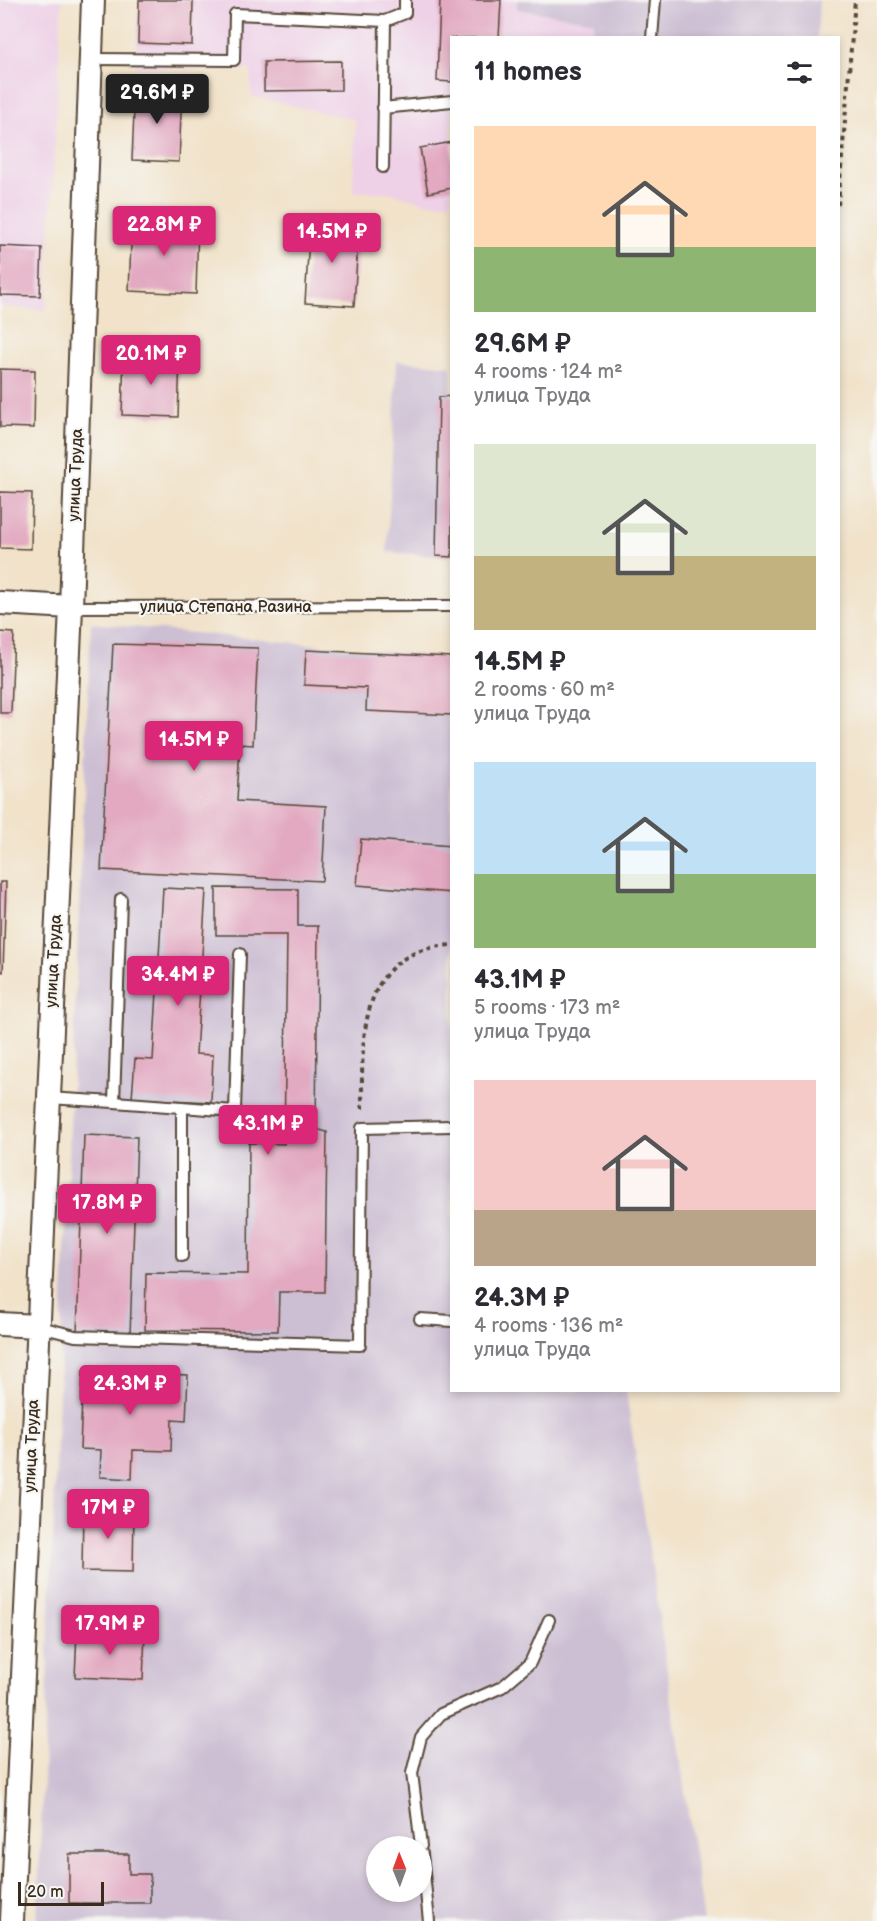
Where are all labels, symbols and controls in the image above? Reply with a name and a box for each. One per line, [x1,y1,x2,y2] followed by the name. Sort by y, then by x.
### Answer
[783,56,816,89] icon: filters
[474,57,582,88] text: 11 homes
[102,74,212,125] pin: 29.6M ₽
[120,81,194,105] text: 29.6M ₽
[591,165,699,273] icon: home
[109,206,219,257] pin: 22.8M ₽
[127,213,201,237] text: 22.8M ₽
[277,213,387,264] pin: 14.5M ₽
[297,220,367,244] text: 14.5M ₽
[474,329,571,360] text: 29.6M ₽
[96,335,206,386] pin: 20.1M ₽
[115,342,187,366] text: 20.1M ₽
[474,360,623,384] text: 4 rooms · 124 m²
[474,384,591,408] text: улица Труда
[65,427,87,522] street label: улица Труда
[591,483,699,591] icon: home
[140,598,313,617] street label: улица Степана Разина
[474,647,566,678] text: 14.5M ₽
[474,678,615,702] text: 2 rooms · 60 m²
[474,702,591,726] text: улица Труда
[139,721,249,772] pin: 14.5M ₽
[159,728,229,752] text: 14.5M ₽
[591,801,699,909] icon: home
[42,913,66,1008] street label: улица Труда
[123,956,233,1007] pin: 34.4M ₽
[141,963,215,987] text: 34.4M ₽
[474,965,566,996] text: 43.1M ₽
[474,996,620,1020] text: 5 rooms · 173 m²
[474,1020,591,1044] text: улица Труда
[213,1105,323,1156] pin: 43.1M ₽
[233,1112,303,1136] text: 43.1M ₽
[591,1119,699,1227] icon: home
[52,1184,162,1235] pin: 17.8M ₽
[72,1191,142,1215] text: 17.8M ₽
[474,1283,569,1314] text: 24.3M ₽
[474,1314,623,1338] text: 4 rooms · 136 m²
[474,1338,591,1362] text: улица Труда
[75,1365,185,1416] pin: 24.3M ₽
[93,1372,167,1396] text: 24.3M ₽
[21,1398,43,1493] street label: улица Труда
[66,1489,150,1540] pin: 17M ₽
[81,1496,135,1520] text: 17M ₽
[55,1605,165,1656] pin: 17.9M ₽
[75,1612,145,1636] text: 17.9M ₽
[366,1836,432,1902] north arrow
[366,1836,432,1902] map controls
[18,1879,104,1906] scale bar
[27,1883,63,1902] text: 20 m

